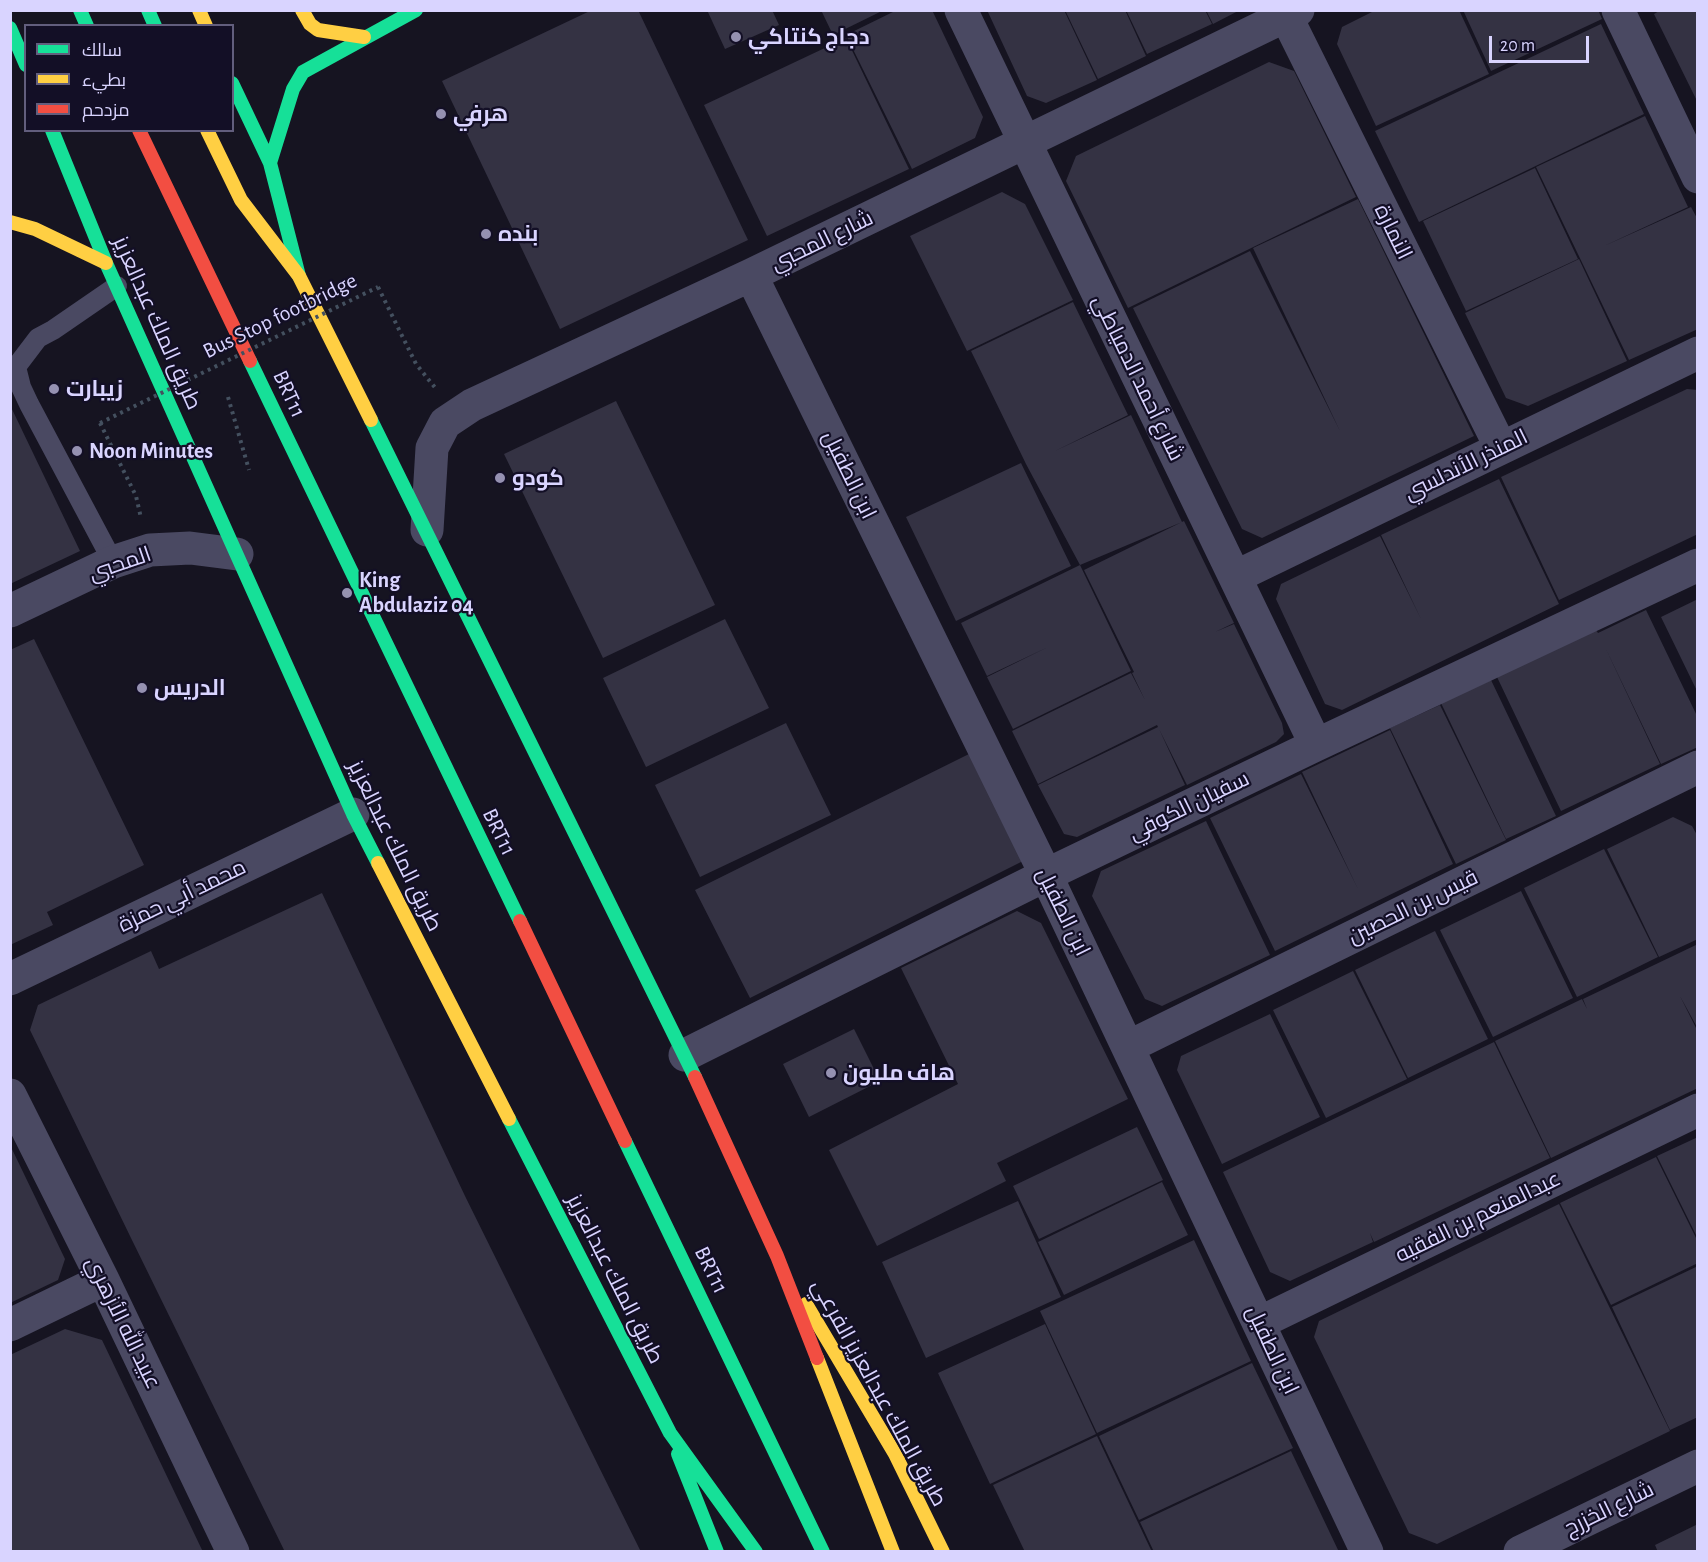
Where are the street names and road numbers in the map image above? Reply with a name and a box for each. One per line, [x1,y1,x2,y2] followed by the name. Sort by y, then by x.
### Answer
[1368,200,1418,264] street label: النمارة
[766,205,878,277] street label: شارع المحبي
[107,232,207,414] street label: طريق الملك عبدالعزيز
[199,267,361,365] street label: Bus Stop footbridge
[1086,291,1190,465] street label: شارع أحمد الدمياطي
[267,366,311,422] street label: BRT11
[1400,424,1532,506] street label: المنذر الأندلسي
[816,426,882,524] street label: ابن الطفيل
[85,541,155,587] street label: المحبي
[342,756,448,936] street label: طريق الملك عبدالعزيز
[1124,765,1254,847] street label: سفيان الكوفي
[476,804,522,860] street label: BRT11
[114,854,250,938] street label: محمد أبي حمزة
[1030,863,1096,961] street label: ابن الطفيل
[1344,864,1482,950] street label: قيس بن الحصين
[1391,1166,1565,1268] street label: عبدالمنعم بن الفقيه
[561,1190,669,1368] street label: طريق الملك عبدالعزيز
[688,1242,734,1298] street label: BRT11
[80,1253,166,1393] street label: عبيد الله الأزهري
[805,1275,953,1511] street label: طريق الملك عبدالعزيز الفرعي
[1240,1301,1304,1399] street label: ابن الطفيل
[1560,1476,1658,1542] street label: شارع الخزرج

